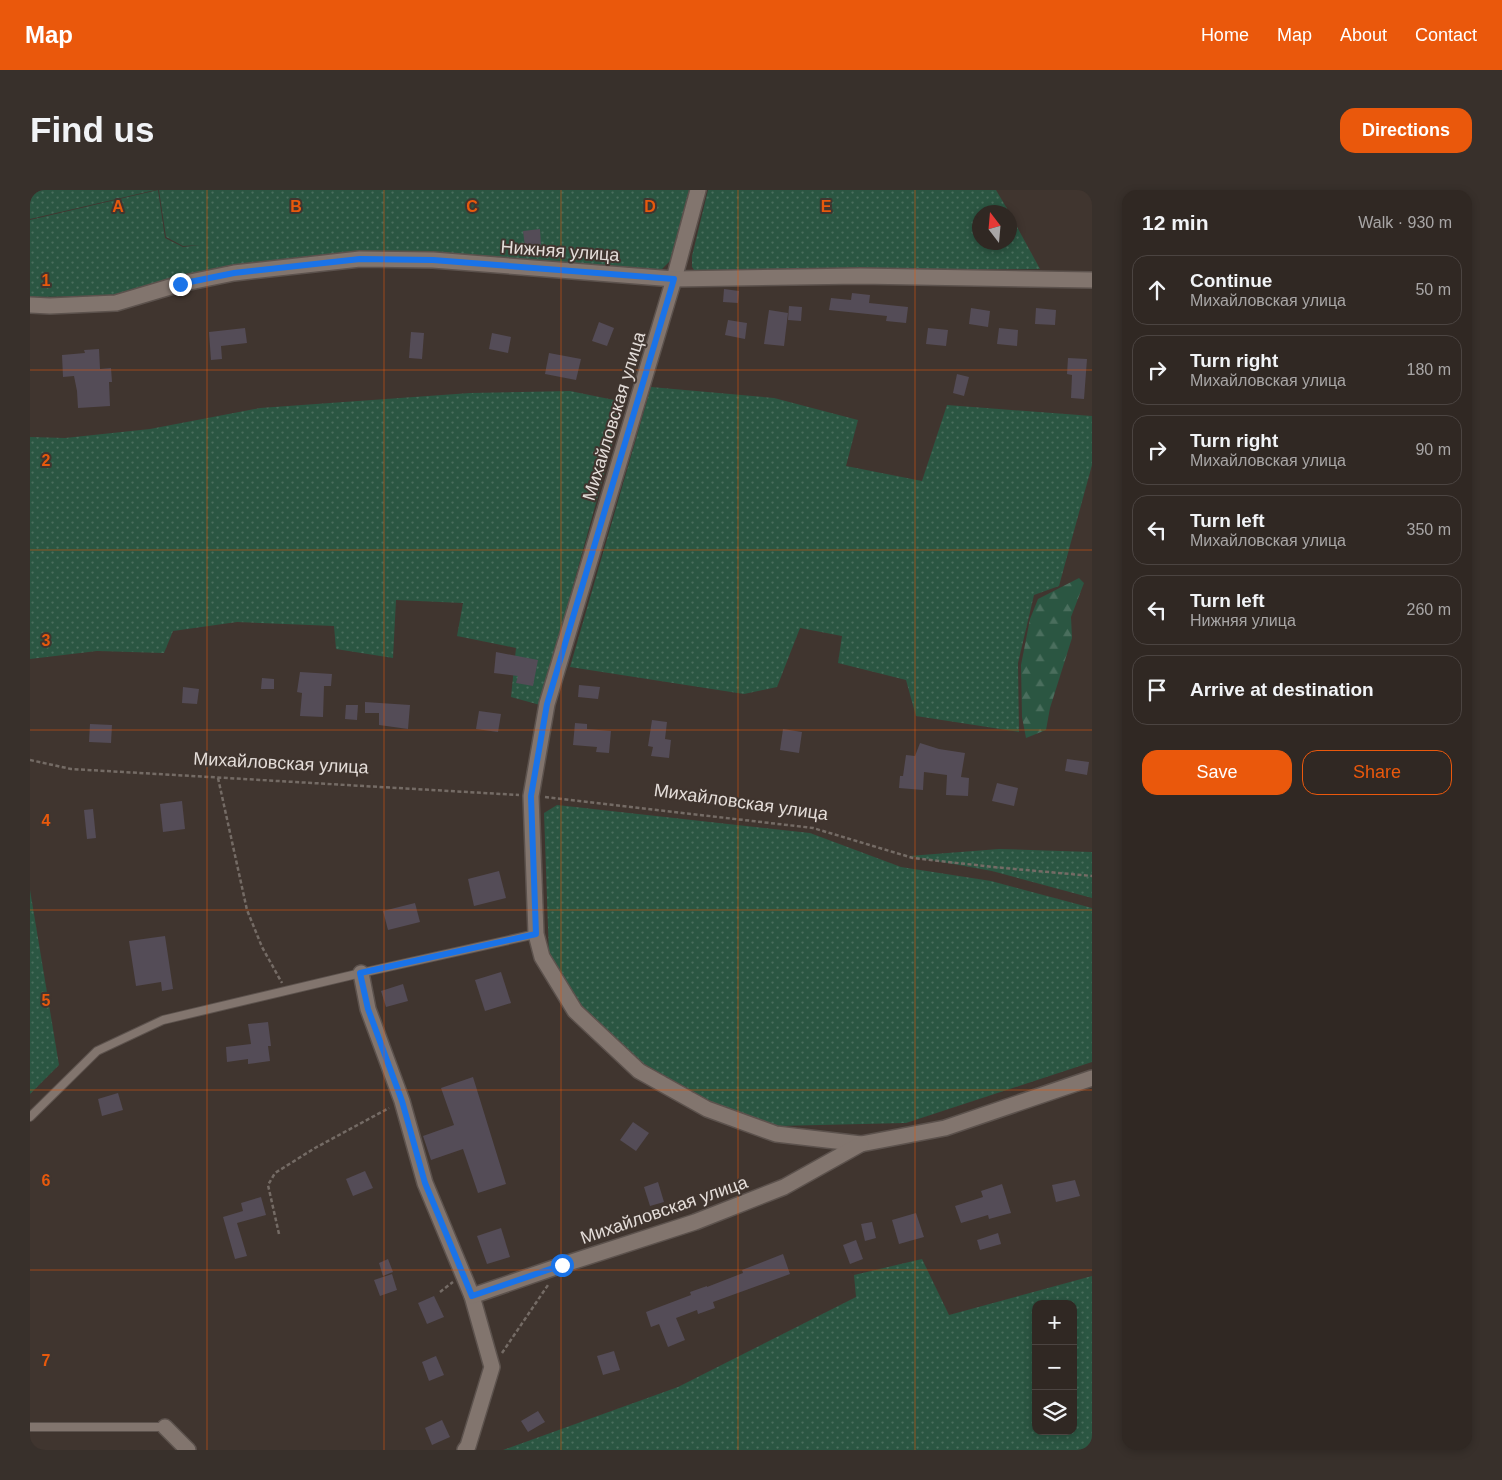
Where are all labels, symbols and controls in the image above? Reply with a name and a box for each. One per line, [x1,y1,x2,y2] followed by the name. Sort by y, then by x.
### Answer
[25,21,73,48] text: Map
[1201,25,1249,45] text: Home
[1277,25,1312,45] text: Map
[1340,25,1387,45] text: About
[1415,25,1477,45] text: Contact
[1340,108,1472,153] button: Directions
[30,110,154,149] text: Find us
[112,198,124,215] text: A
[290,198,302,215] text: B
[466,198,478,215] text: C
[644,198,656,215] text: D
[821,198,832,215] text: E
[972,205,1017,250] north arrow
[1142,211,1209,234] text: 12 min
[1358,214,1452,231] text: Walk · 930 m
[500,237,621,265] street label: Нижняя улица
[1190,270,1272,291] text: Continue
[42,272,51,289] text: 1
[169,273,192,296] route end
[1143,276,1171,304] icon: ahead
[1415,281,1451,298] text: 50 m
[1190,292,1346,309] text: Михайловская улица
[579,328,650,503] street label: Михайловская улица
[1190,350,1278,371] text: Turn right
[1143,356,1171,384] icon: right
[1407,361,1451,378] text: 180 m
[1190,372,1346,389] text: Михайловская улица
[1190,430,1278,451] text: Turn right
[1143,436,1171,464] icon: right
[1415,441,1451,458] text: 90 m
[42,452,51,469] text: 2
[1190,452,1346,469] text: Михайловская улица
[1190,510,1265,531] text: Turn left
[1143,516,1171,544] icon: left
[1407,521,1451,538] text: 350 m
[1190,532,1346,549] text: Михайловская улица
[1190,590,1265,611] text: Turn left
[1143,596,1171,624] icon: left
[1407,601,1451,618] text: 260 m
[1190,612,1296,629] text: Нижняя улица
[42,632,51,649] text: 3
[1143,676,1171,704] icon: arrive
[1190,679,1374,700] text: Arrive at destination
[193,748,370,778] street label: Михайловская улица
[1142,750,1292,795] button: Save
[1302,750,1452,795] button: Share
[653,780,830,824] street label: Михайловская улица
[42,812,51,829] text: 4
[42,992,51,1009] text: 5
[42,1172,51,1189] text: 6
[578,1172,751,1248] street label: Михайловская улица
[551,1254,574,1277] route start
[1032,1300,1077,1435] map controls
[1032,1300,1077,1345] button: +
[1032,1345,1077,1390] button: −
[42,1352,51,1369] text: 7
[1032,1390,1077,1435] button: layers

